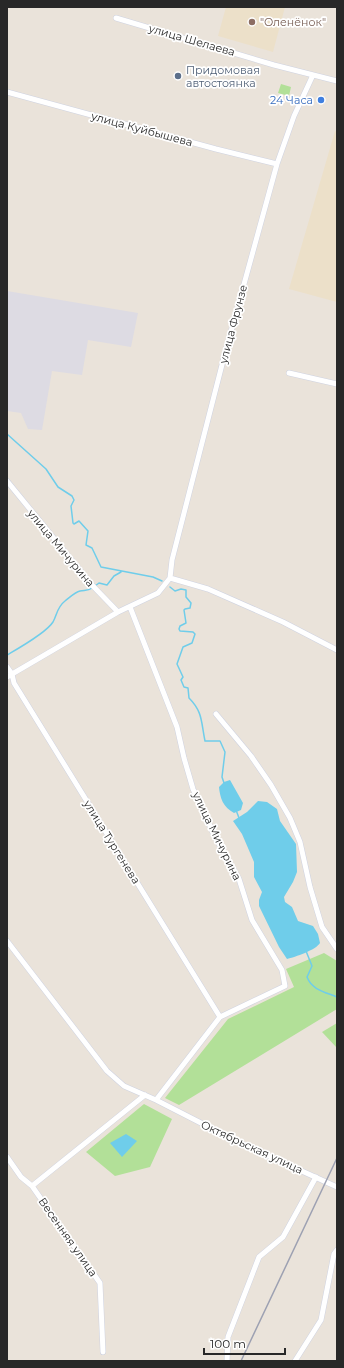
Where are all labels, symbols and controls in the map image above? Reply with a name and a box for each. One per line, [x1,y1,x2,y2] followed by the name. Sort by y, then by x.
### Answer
[260,15,326,29] place label: "Оленёнок"
[247,17,257,27] marker: "Оленёнок"
[146,21,237,59] street label: улица Шелаева
[186,63,260,90] place label: Придомовая автостоянка
[173,71,183,81] marker: Придомовая автостоянка
[270,93,313,107] place label: 24 Часа
[316,95,326,105] marker: 24 Часа
[89,108,194,149] street label: улица Куйбышева
[216,283,250,366] street label: улица Фрунзе
[24,506,98,590] street label: улица Мичурина
[189,788,245,883] street label: улица Мичурина
[80,797,143,886] street label: улица Тургенева
[199,1117,305,1177] street label: Октябрьская улица
[35,1195,101,1279] street label: Весенняя улица
[204,1330,285,1356] scale bar
[210,1336,246,1351] text: 100 m

